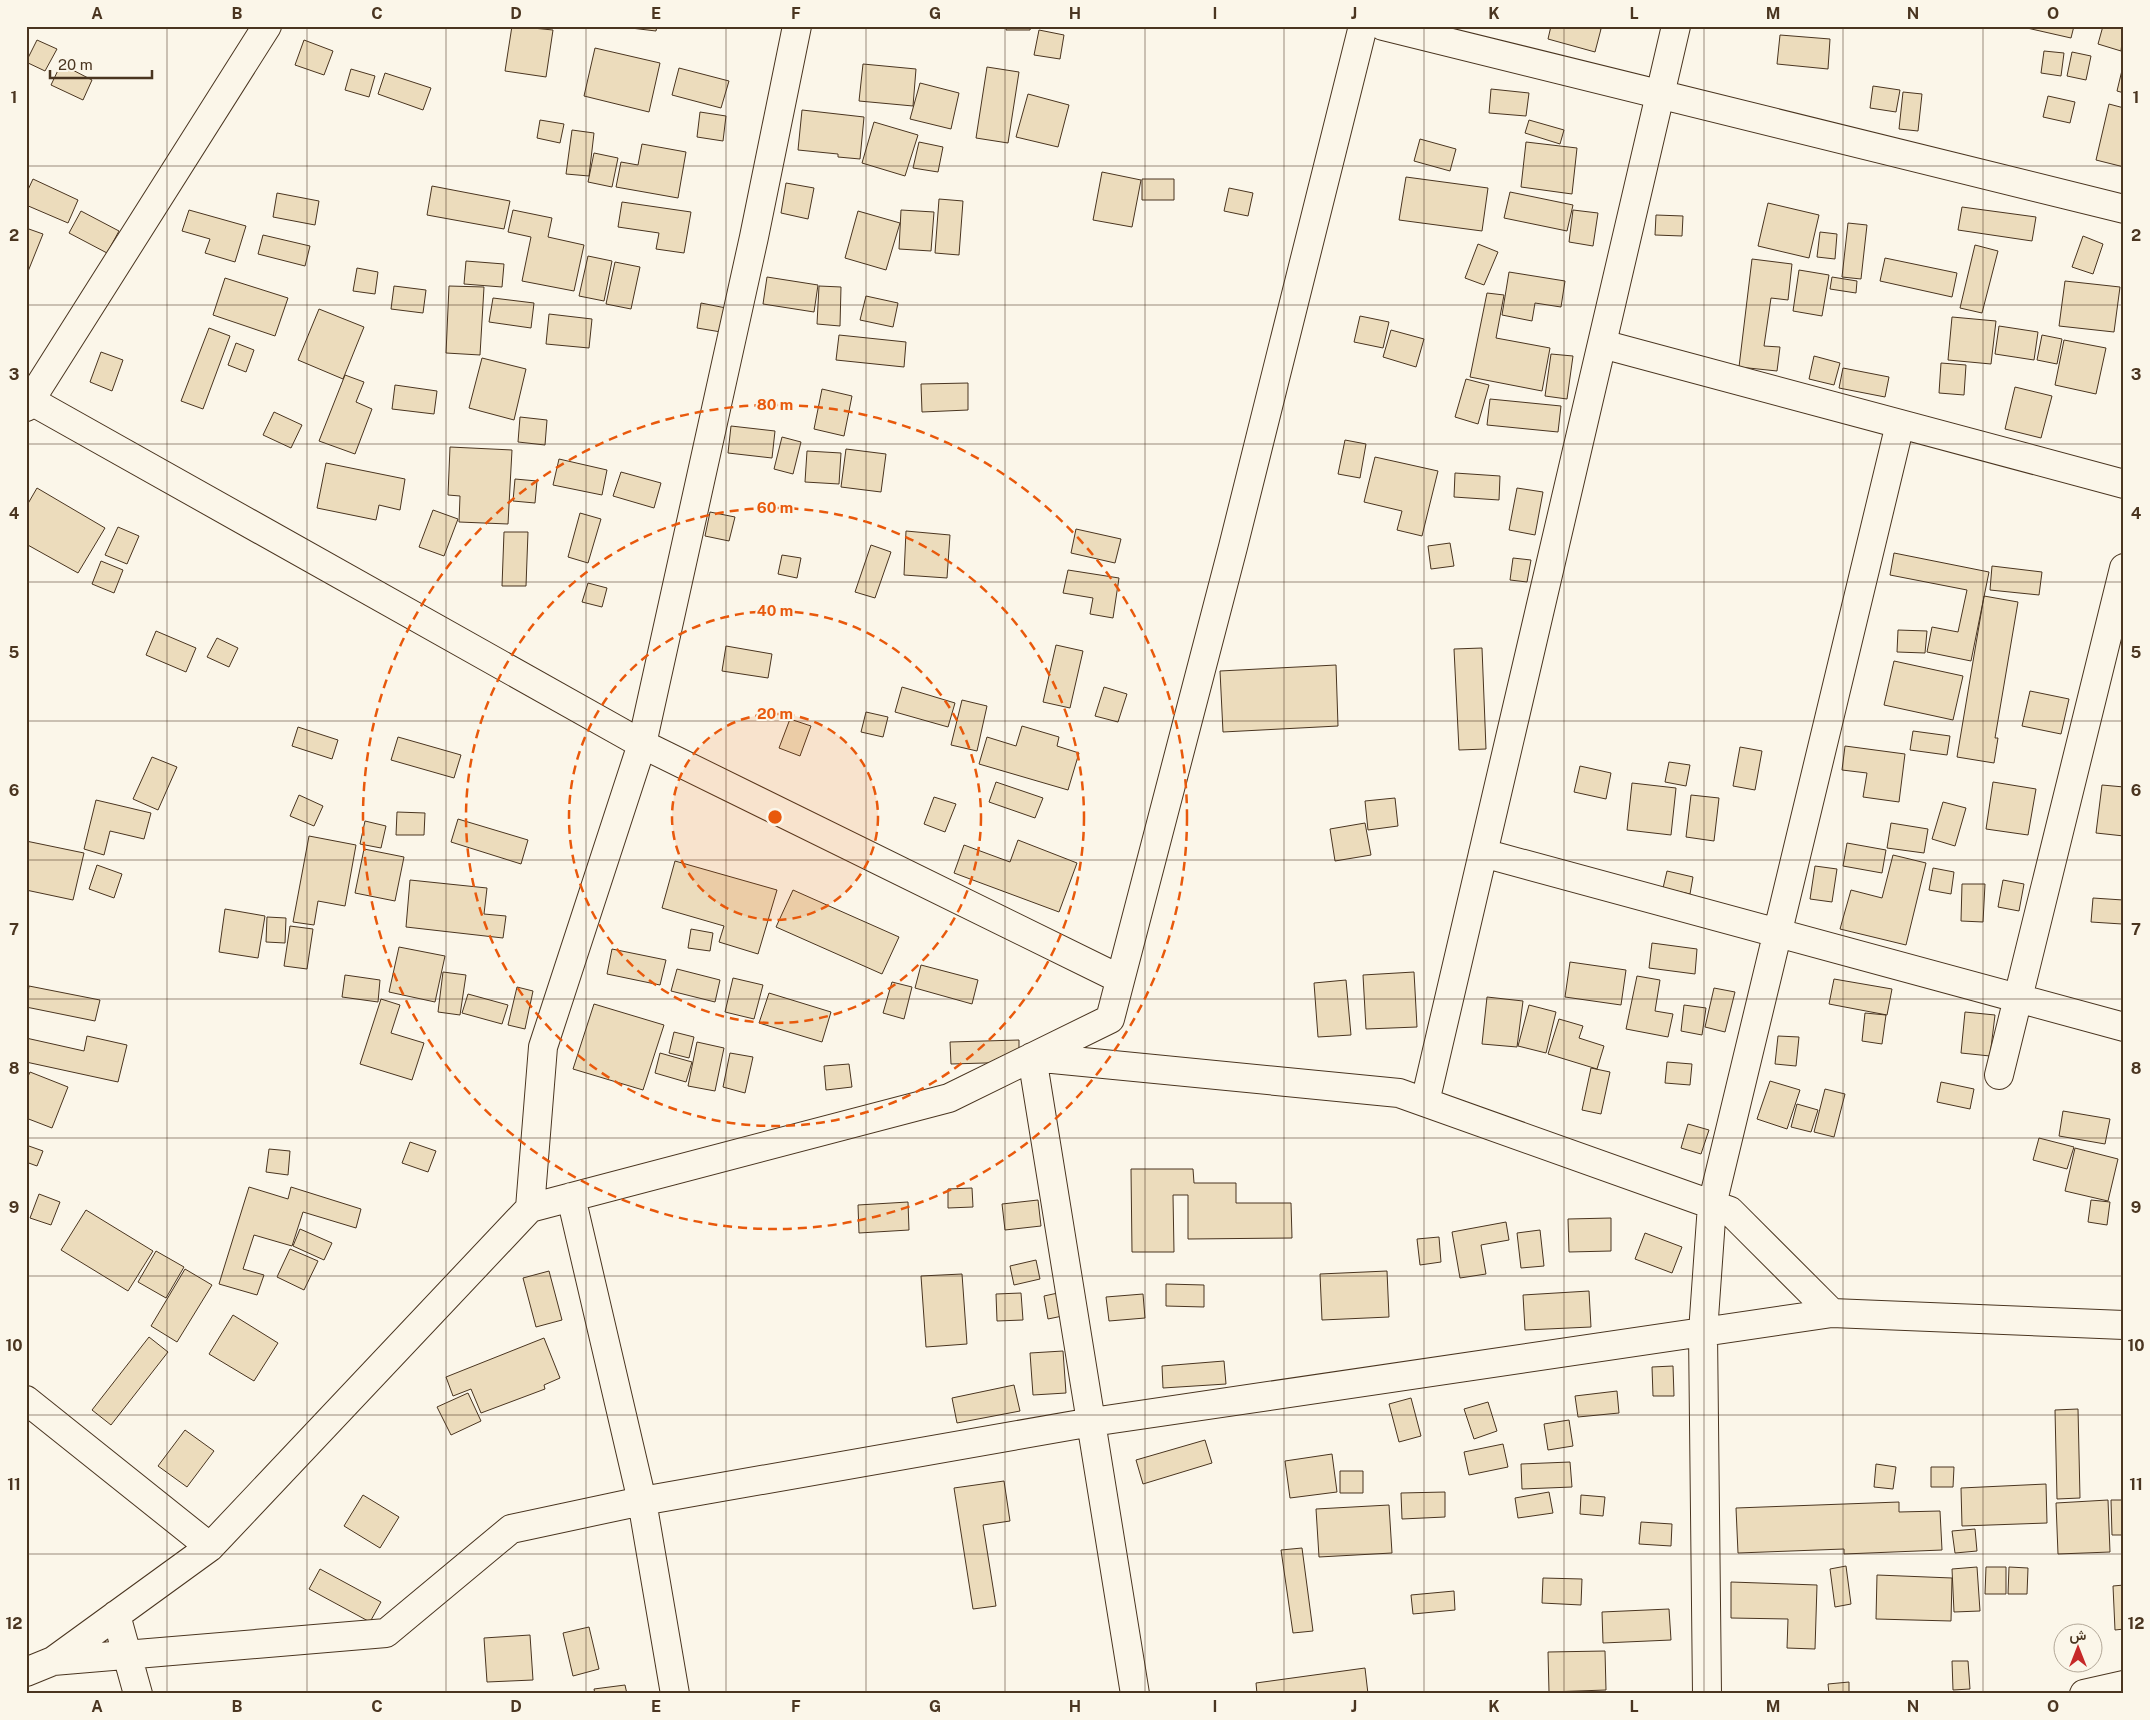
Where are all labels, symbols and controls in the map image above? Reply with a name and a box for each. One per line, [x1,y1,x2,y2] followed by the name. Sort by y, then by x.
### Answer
[91,4,103,23] text: A
[232,4,243,23] text: B
[371,4,383,23] text: C
[510,4,522,23] text: D
[651,4,661,23] text: E
[791,4,801,23] text: F
[929,4,941,23] text: G
[1069,4,1081,23] text: H
[1213,4,1217,23] text: I
[1351,4,1357,23] text: J
[1488,4,1500,23] text: K
[1629,4,1639,23] text: L
[1766,4,1780,23] text: M
[1907,4,1919,23] text: N
[2047,4,2059,23] text: O
[50,48,152,80] scale bar
[58,56,93,73] text: 20 m
[11,88,17,107] text: 1
[2133,88,2139,107] text: 1
[9,226,19,245] text: 2
[2131,226,2141,245] text: 2
[9,365,19,384] text: 3
[2131,365,2141,384] text: 3
[757,396,793,413] text: 80 m
[757,499,793,516] text: 60 m
[9,504,20,523] text: 4
[2131,504,2142,523] text: 4
[757,602,793,619] text: 40 m
[9,643,20,662] text: 5
[2131,643,2142,662] text: 5
[757,705,793,722] text: 20 m
[9,781,19,800] text: 6
[2131,781,2141,800] text: 6
[766,808,784,826] centre of rings
[9,920,19,939] text: 7
[2131,920,2141,939] text: 7
[9,1059,20,1078] text: 8
[2131,1059,2142,1078] text: 8
[9,1198,19,1217] text: 9
[2131,1198,2141,1217] text: 9
[5,1336,23,1355] text: 10
[2127,1336,2145,1355] text: 10
[7,1475,21,1494] text: 11
[2129,1475,2143,1494] text: 11
[5,1614,23,1633] text: 12
[2127,1614,2145,1633] text: 12
[2052,1622,2102,1672] north arrow
[2070,1627,2087,1644] text: ش
[91,1697,103,1716] text: A
[232,1697,243,1716] text: B
[371,1697,383,1716] text: C
[510,1697,522,1716] text: D
[651,1697,661,1716] text: E
[791,1697,801,1716] text: F
[929,1697,941,1716] text: G
[1069,1697,1081,1716] text: H
[1213,1697,1217,1716] text: I
[1351,1697,1357,1716] text: J
[1488,1697,1500,1716] text: K
[1629,1697,1639,1716] text: L
[1766,1697,1780,1716] text: M
[1907,1697,1919,1716] text: N
[2047,1697,2059,1716] text: O

